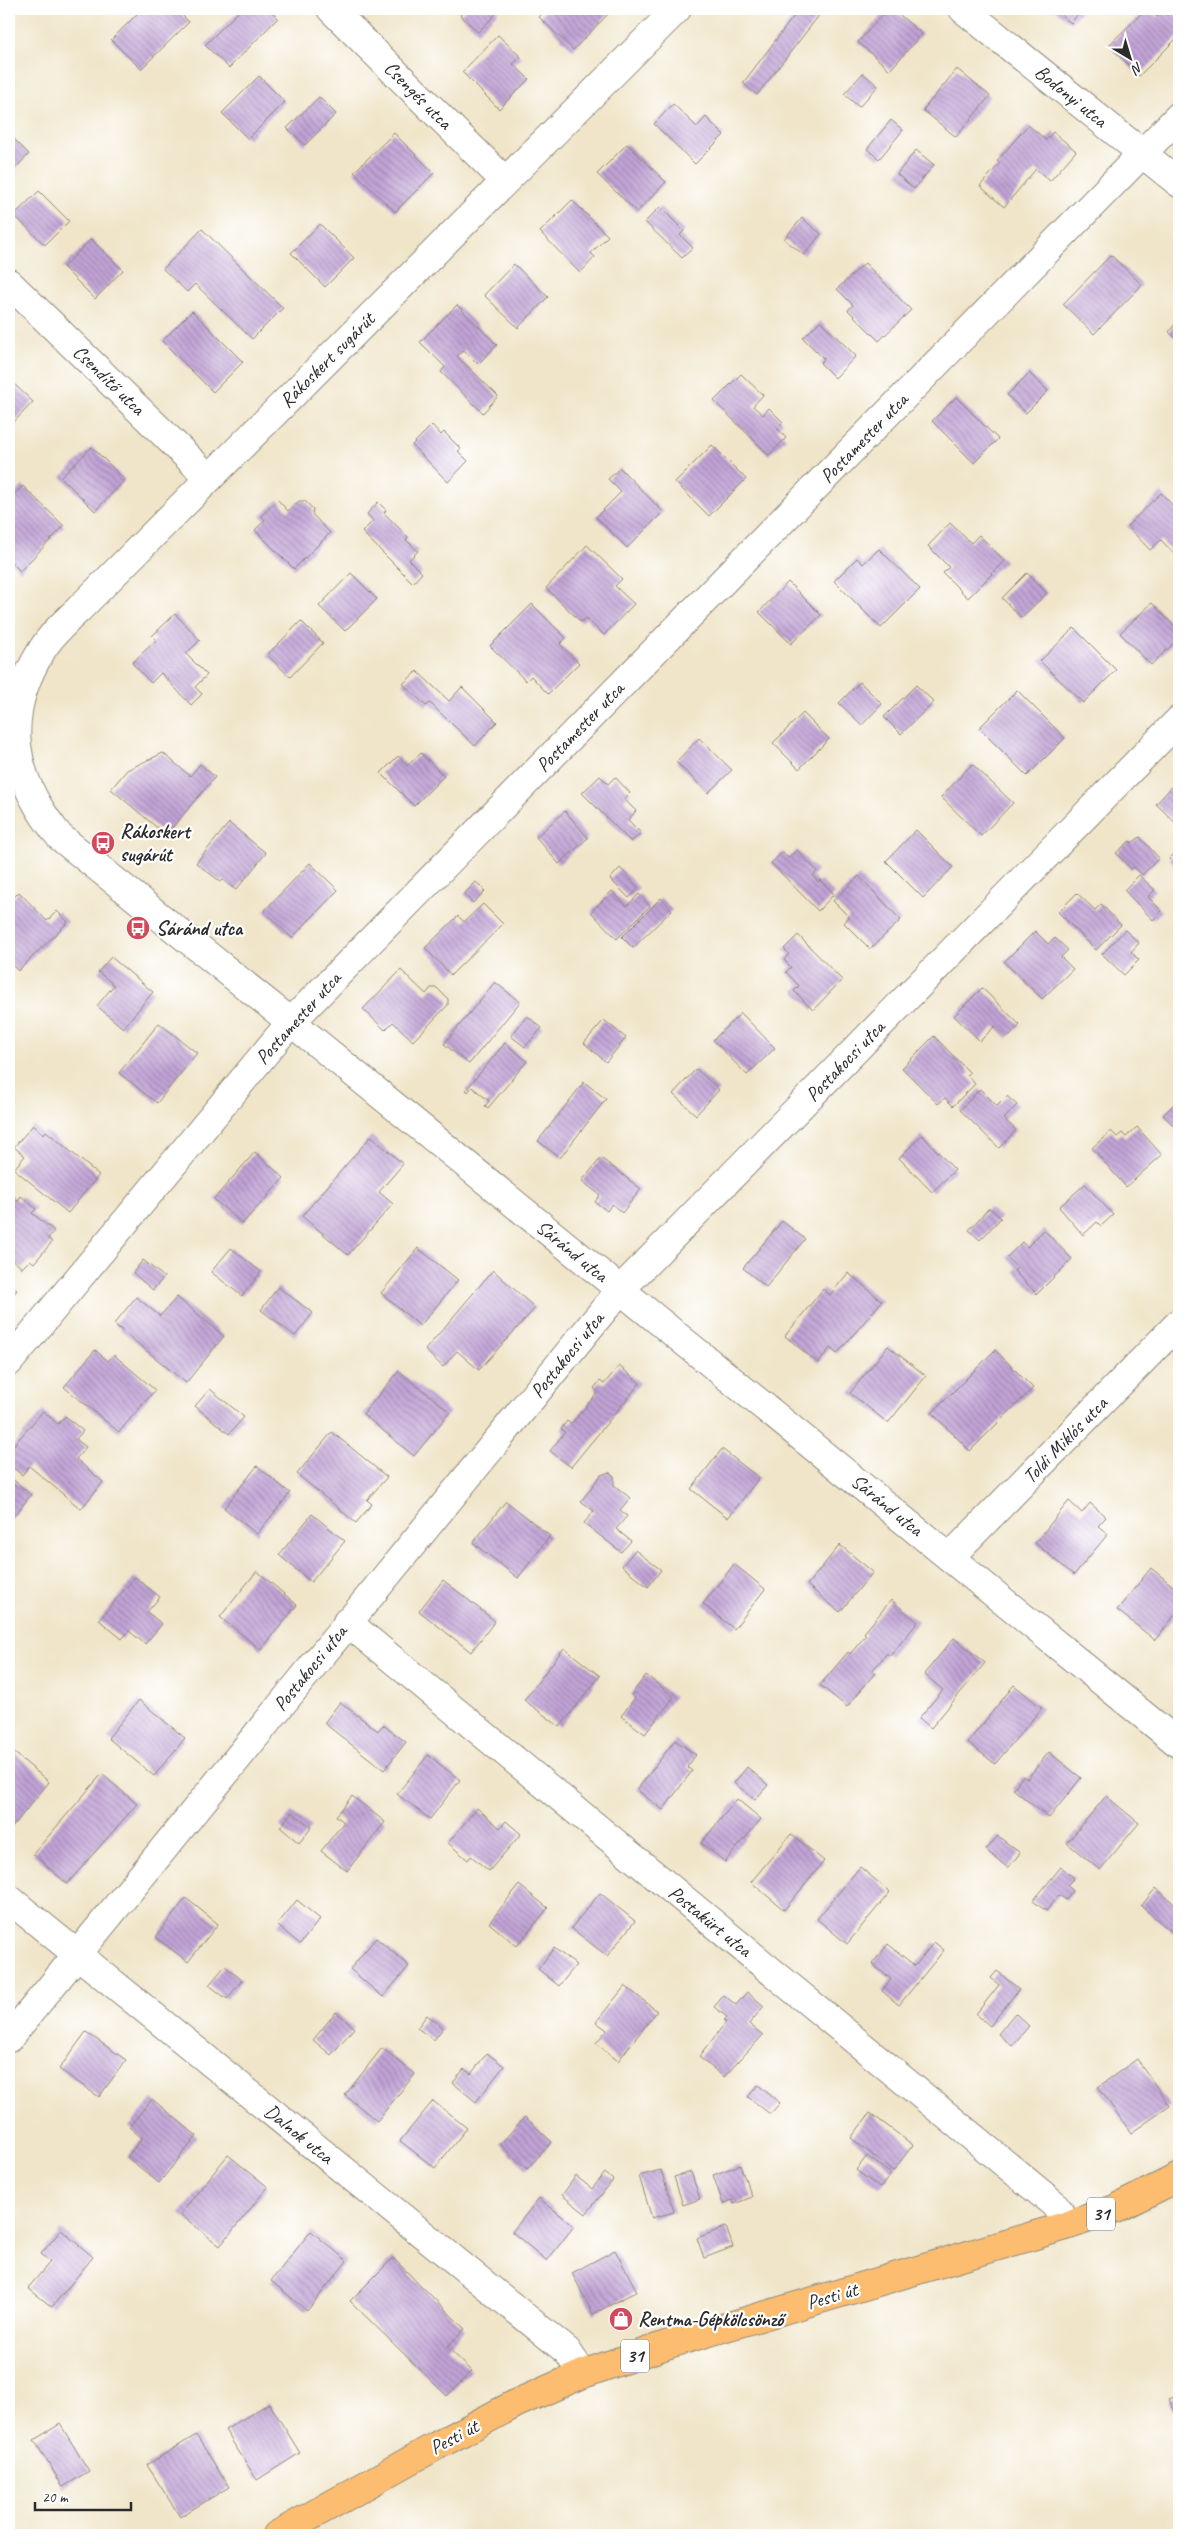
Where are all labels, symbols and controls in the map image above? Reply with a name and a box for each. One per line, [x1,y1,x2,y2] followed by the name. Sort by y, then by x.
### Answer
[1106,32,1156,82] north arrow
[379,56,459,136] street label: Csengés utca
[1127,58,1146,79] text: N
[1030,59,1114,134] street label: Bodonyi utca
[274,305,382,413] street label: Rákoskert sugárút
[68,339,152,422] street label: Csendítő utca
[815,386,915,488] street label: Postamester utca
[531,675,631,777] street label: Postamester utca
[120,819,192,867] place label: Rákoskert sugárút
[90,830,116,856] bus stop icon: Rákoskert sugárút
[125,915,151,941] bus stop icon: Sáránd utca
[156,916,244,941] place label: Sáránd utca
[250,965,347,1070] street label: Postamester utca
[800,1014,891,1107] street label: Postakocsi utca
[531,1214,615,1289] street label: Sáránd utca
[525,1306,610,1403] street label: Postakocsi utca
[1017,1390,1114,1489] street label: Toldi Miklós utca
[846,1468,930,1543] street label: Sáránd utca
[268,1619,353,1716] street label: Postakocsi utca
[663,1880,758,1963] street label: Postakürt utca
[259,2099,340,2170] street label: Dalnok utca
[1087,2198,1115,2230] road number: 31
[804,2276,862,2315] street label: Pesti út
[608,2306,634,2332] shop icon: Rentma-Gépkölcsönző
[638,2307,787,2332] place label: Rentma-Gépkölcsönző
[621,2340,649,2372] road number: 31
[425,2413,485,2460] street label: Pesti út
[35,2479,131,2511] scale bar
[42,2488,69,2507] text: 20 m

